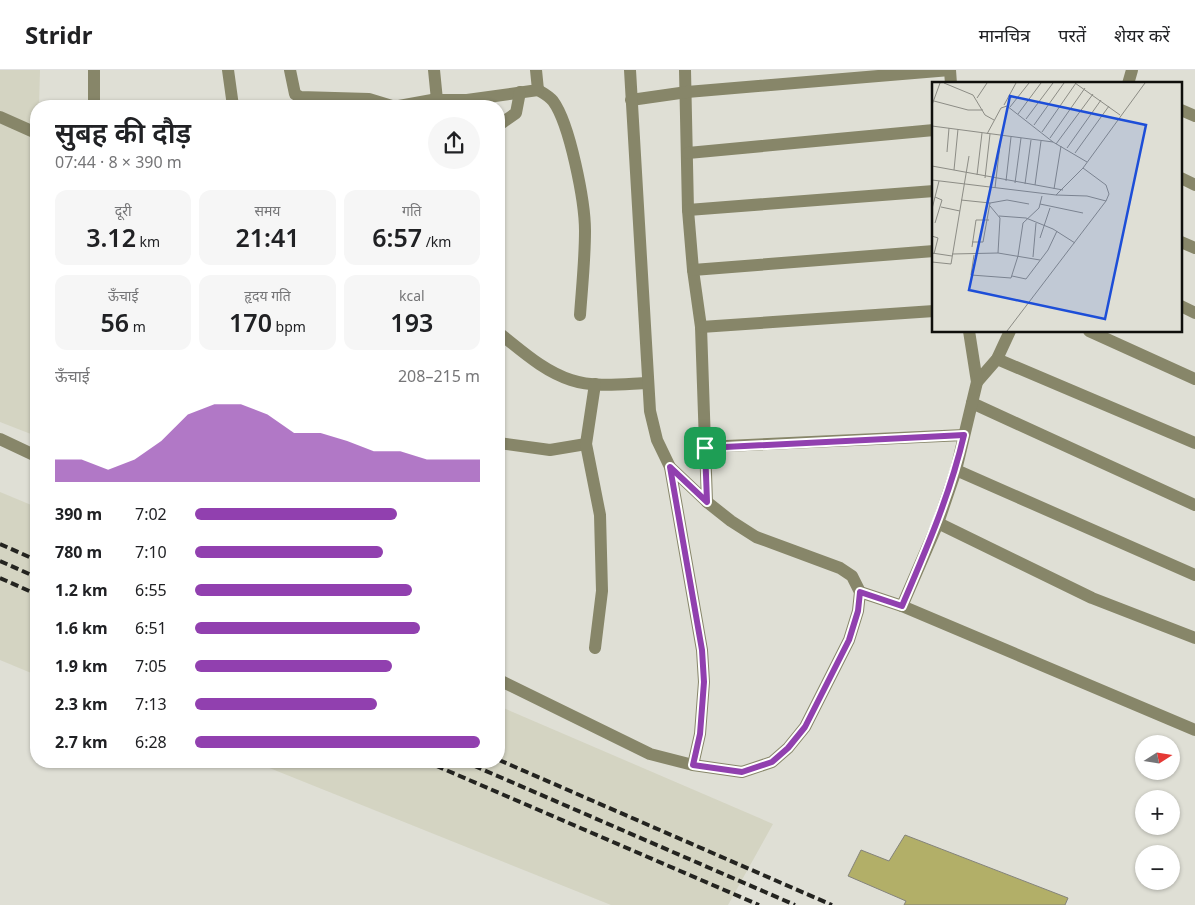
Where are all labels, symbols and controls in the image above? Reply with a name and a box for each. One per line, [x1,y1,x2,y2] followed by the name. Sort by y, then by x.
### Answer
[25,18,92,51] text: Stridr
[979,23,1030,47] text: मानचित्र
[1058,23,1086,47] text: परतें
[1114,23,1170,47] text: शेयर करें
[932,82,1182,332] inset map
[55,113,191,151] text: सुबह की दौड़
[428,117,480,169] button: share
[55,151,182,173] text: 07:44 · 8 × 390 m
[115,201,132,220] text: दूरी
[255,201,280,220] text: समय
[402,201,422,220] text: गति
[86,220,136,254] text: 3.12
[235,220,300,254] text: 21:41
[372,220,422,254] text: 6:57
[136,232,160,251] text: km
[422,232,451,251] text: /km
[108,286,138,305] text: ऊँचाई
[244,286,291,305] text: हृदय गति
[399,286,425,305] text: kcal
[100,305,129,339] text: 56
[229,305,272,339] text: 170
[390,305,433,339] text: 193
[129,317,146,336] text: m
[272,317,306,336] text: bpm
[55,365,90,387] text: ऊँचाई
[398,365,480,387] text: 208–215 m
[684,427,726,469] pin
[691,434,719,462] icon: arrive
[55,503,102,525] text: 390 m
[135,503,167,525] text: 7:02
[55,541,102,563] text: 780 m
[135,541,167,563] text: 7:10
[55,579,107,601] text: 1.2 km
[135,579,167,601] text: 6:55
[55,617,107,639] text: 1.6 km
[135,617,167,639] text: 6:51
[55,655,107,677] text: 1.9 km
[135,655,167,677] text: 7:05
[55,693,107,715] text: 2.3 km
[135,693,167,715] text: 7:13
[55,731,107,753] text: 2.7 km
[135,731,167,753] text: 6:28
[1135,735,1180,780] north arrow
[1135,735,1180,890] map controls
[1135,790,1180,835] button: +
[1135,845,1180,890] button: −

